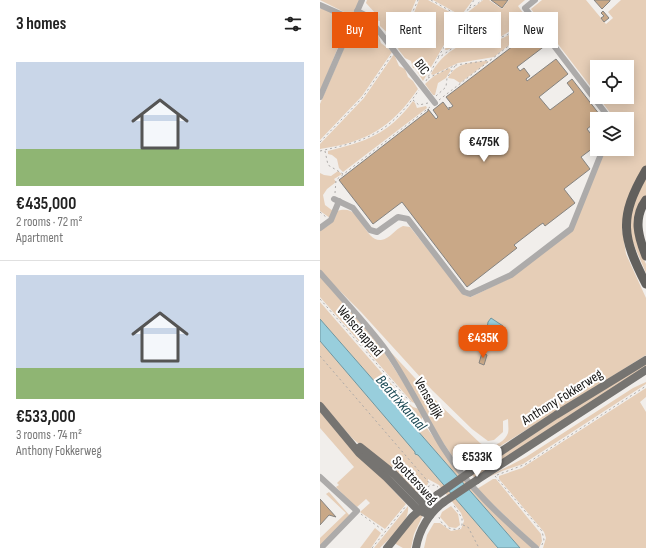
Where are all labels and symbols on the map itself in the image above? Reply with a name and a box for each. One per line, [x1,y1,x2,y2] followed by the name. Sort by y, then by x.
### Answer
[410,56,434,79] street label: BIC
[456,129,512,163] pin: €475K
[333,302,387,360] street label: Welschappad
[455,325,511,359] pin: €435K
[518,365,606,429] street label: Anthony Fokkerweg
[372,371,431,436] water label: Beatrixkanaal
[411,375,448,422] street label: Vensedijk
[449,444,505,478] pin: €533K
[388,452,442,508] street label: Spottersweg

